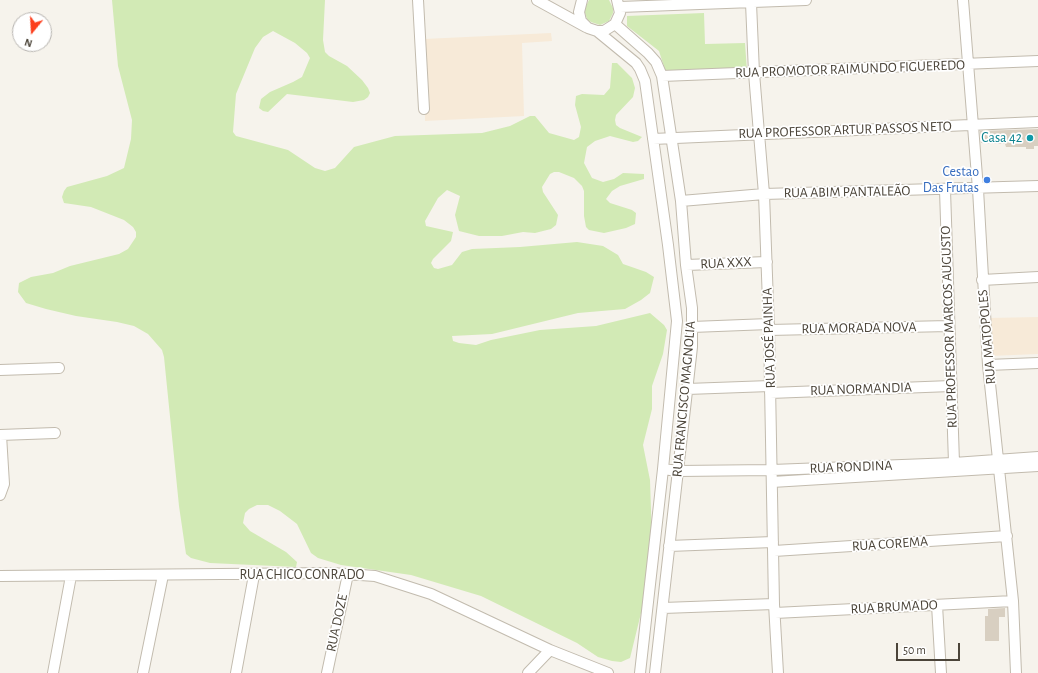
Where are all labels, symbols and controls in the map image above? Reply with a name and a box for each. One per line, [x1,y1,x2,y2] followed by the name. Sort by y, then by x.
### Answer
[12,12,52,52] north arrow
[23,37,34,49] text: N
[735,57,965,81] street label: RUA PROMOTOR RAIMUNDO FIGUEREDO
[738,118,952,142] street label: RUA PROFESSOR ARTUR PASSOS NETO
[981,130,1022,146] place label: Casa 42
[1025,133,1035,143] marker: Casa 42
[923,164,979,196] place label: Cestao Das Frutas
[982,175,992,185] marker: Cestao Das Frutas
[784,182,910,202] street label: RUA ABIM PANTALEÃO
[937,226,961,428] street label: RUA PROFESSOR MARCOS AUGUSTO
[700,253,752,273] street label: RUA XXX
[759,287,779,389] street label: RUA JOSÉ PAINHA
[974,289,1000,385] street label: RUA MATOPOLES
[801,319,917,337] street label: RUA MORADA NOVA
[669,320,699,478] street label: RUA FRANCISCO MAGNOLIA
[810,379,912,399] street label: RUA NORMANDIA
[809,457,893,477] street label: RUA RONDINA
[851,533,929,555] street label: RUA COREMA
[240,567,364,583] street label: RUA CHICO CONRADO
[323,593,351,653] street label: RUA DOZE
[850,596,938,618] street label: RUA BRUMADO
[898,635,962,661] scale bar
[903,644,926,656] text: 50 m

